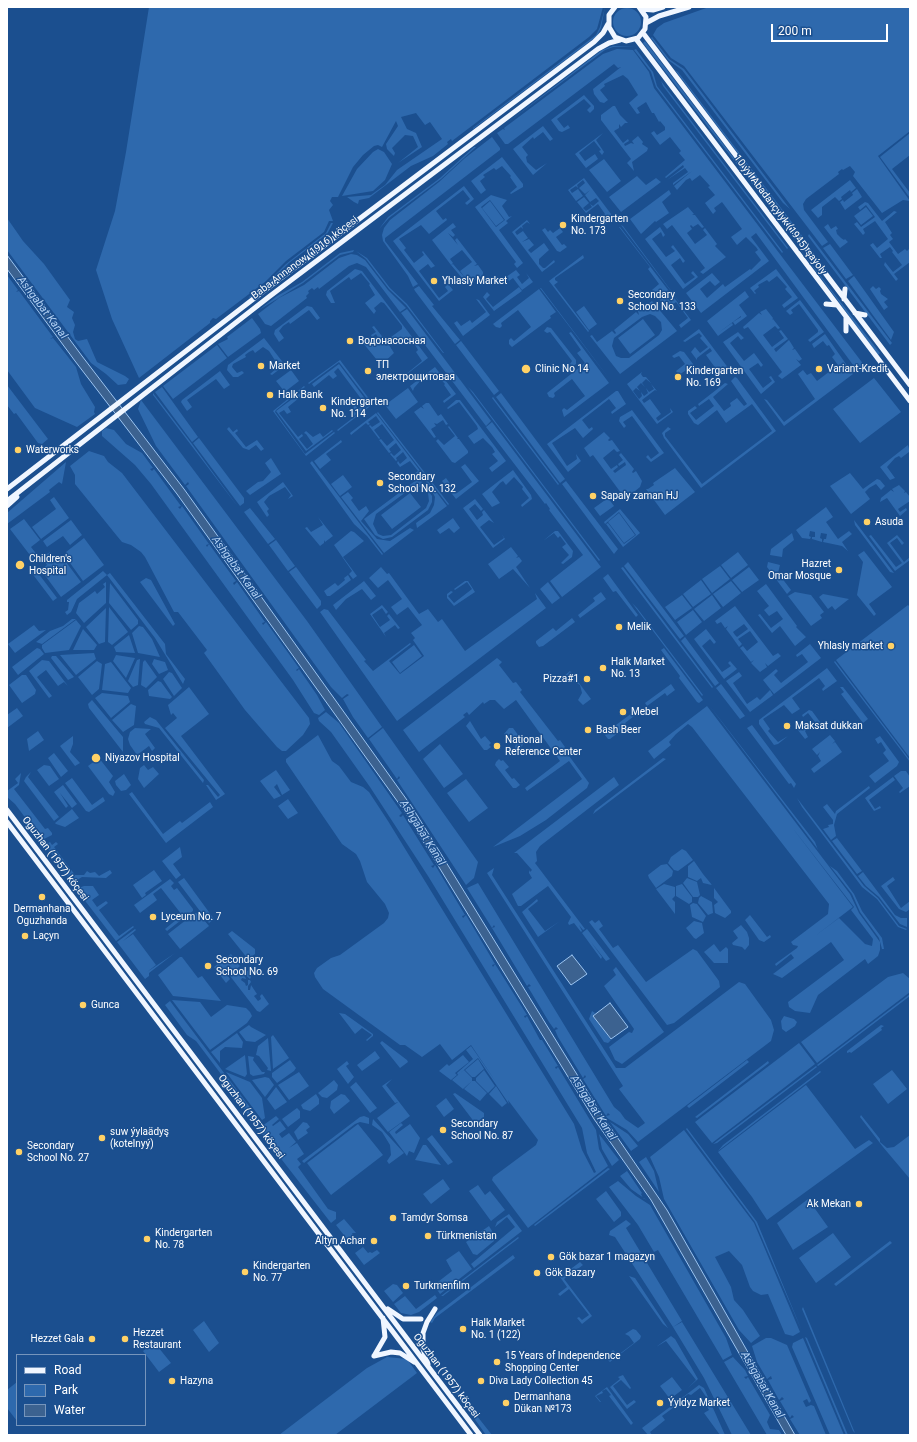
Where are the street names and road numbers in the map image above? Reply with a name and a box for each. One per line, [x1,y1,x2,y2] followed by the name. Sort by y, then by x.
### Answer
[731,153,829,277] street label: 10 ýyl Abadançylyk (1945) şaýoly
[249,214,361,302] street label: Baba Annanow (1916) köçesi
[19,814,91,904] street label: Oguzhan (1957) köçesi
[215,1072,287,1162] street label: Oguzhan (1957) köçesi
[410,1331,482,1421] street label: Oguzhan (1957) köçesi

